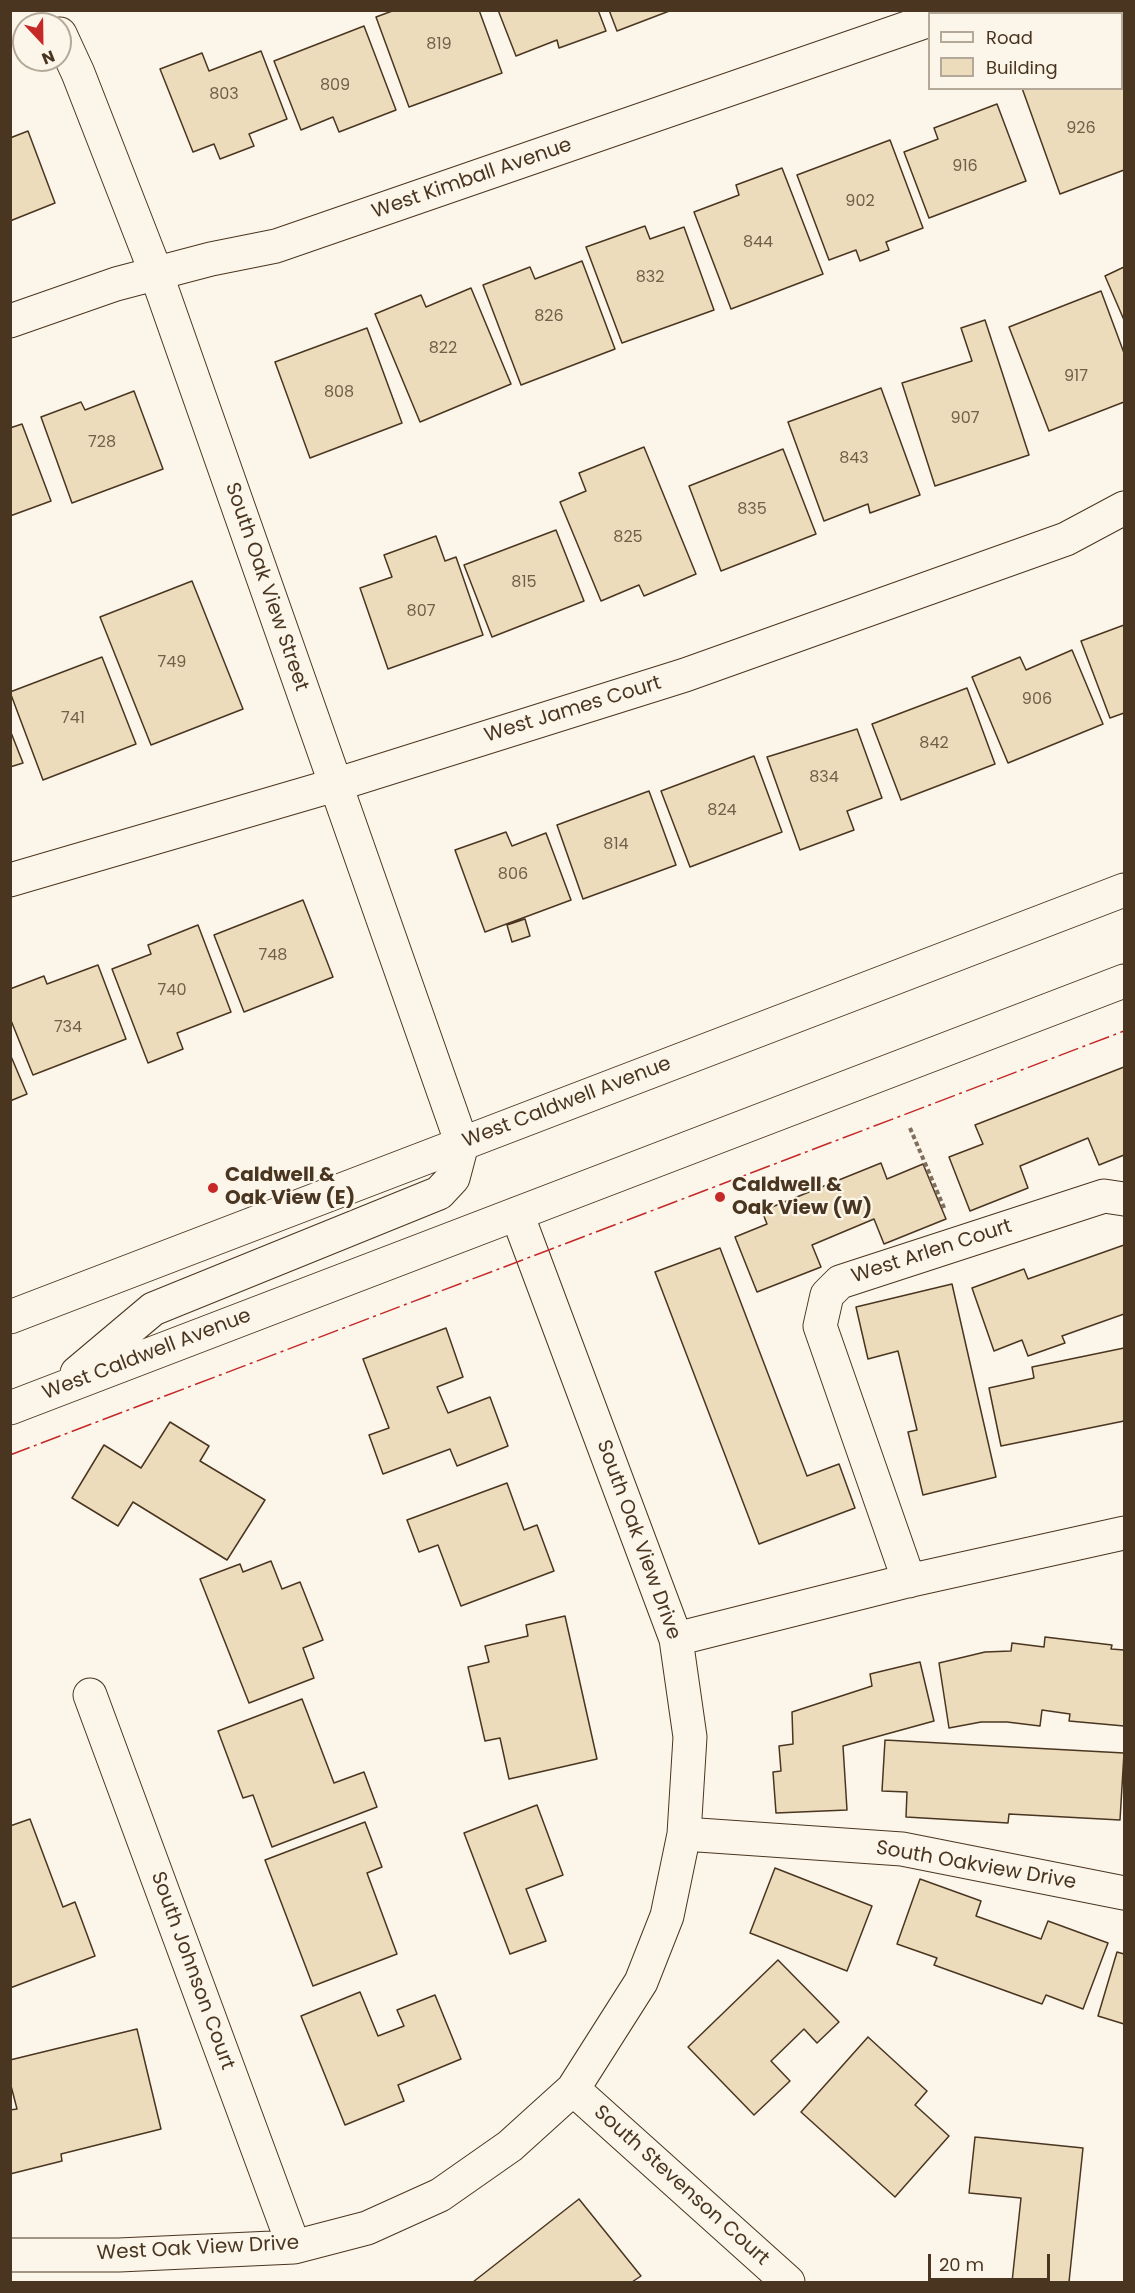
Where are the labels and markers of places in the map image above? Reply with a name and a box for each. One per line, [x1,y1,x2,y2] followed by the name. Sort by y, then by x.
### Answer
[225,1164,355,1211] place label: Caldwell & Oak View (E)
[732,1174,872,1221] place label: Caldwell & Oak View (W)
[206,1181,220,1195] marker: Caldwell & Oak View (E)
[713,1190,727,1204] marker: Caldwell & Oak View (W)

